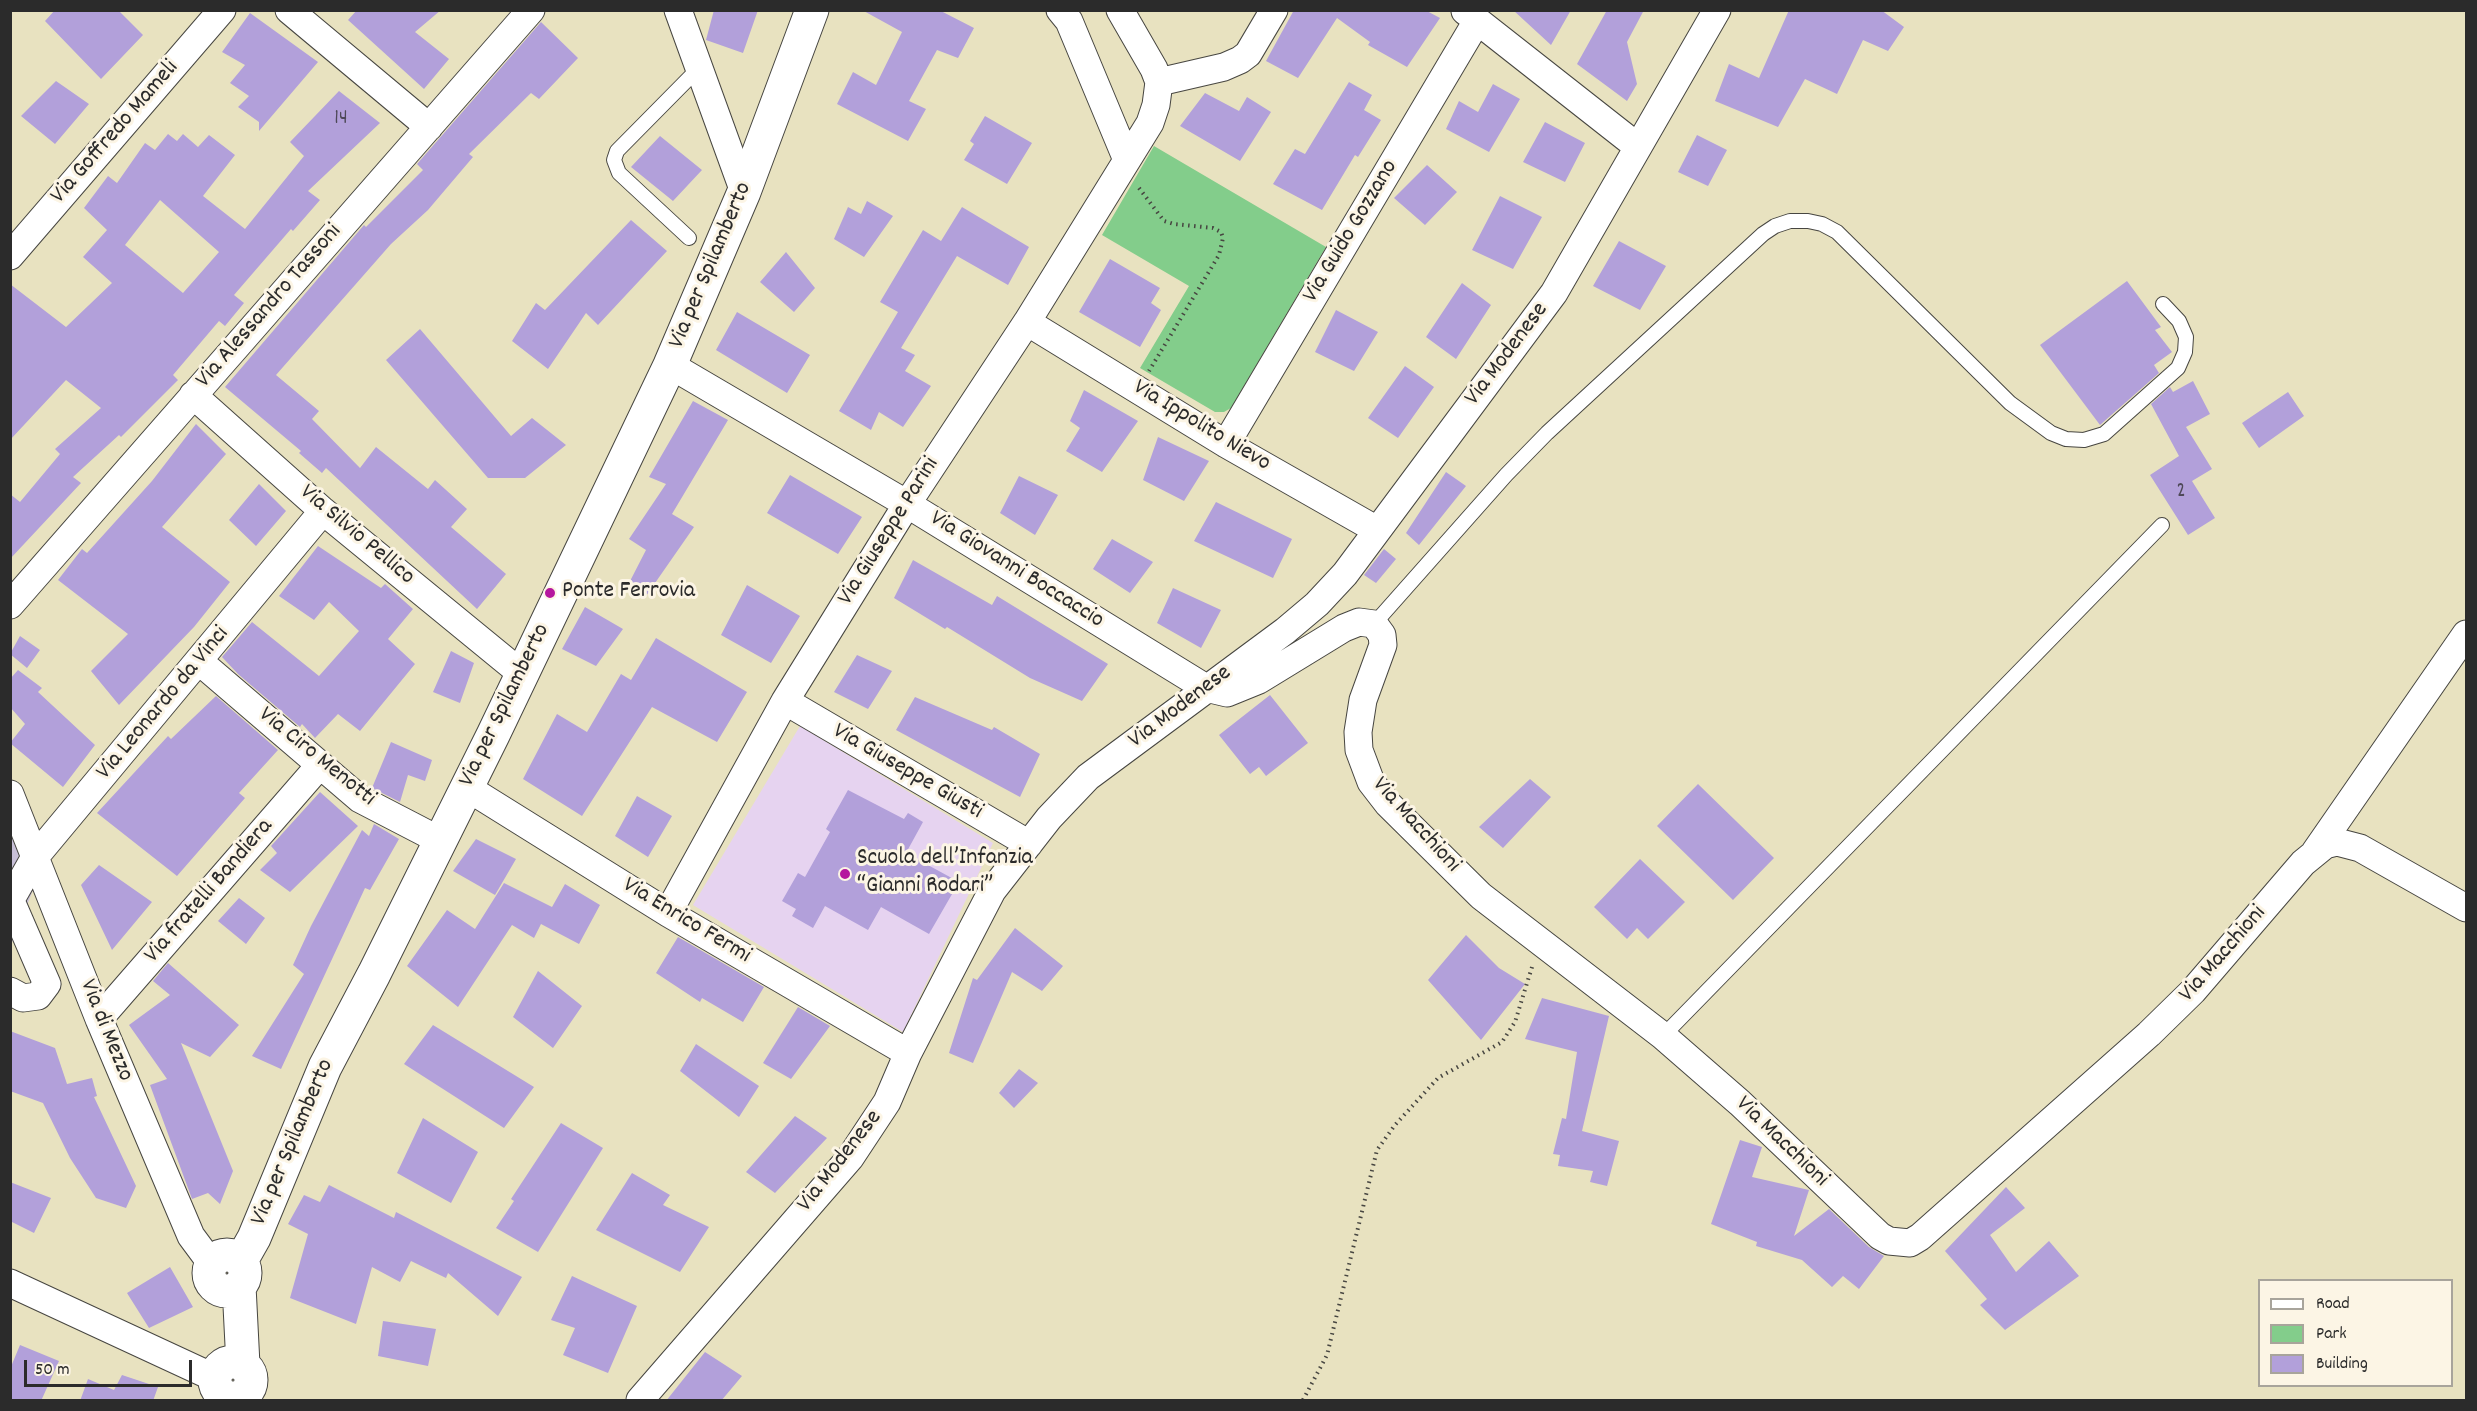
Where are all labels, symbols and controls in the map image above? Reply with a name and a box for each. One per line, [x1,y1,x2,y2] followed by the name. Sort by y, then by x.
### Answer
[46,55,186,211] street label: Via Goffredo Mameli
[334,107,348,133] house number: 14
[1298,156,1406,308] street label: Via Guido Gozzano
[664,179,760,353] street label: Via per Spilamberto
[191,219,349,395] street label: Via Alessandro Tassoni
[1460,298,1556,412] street label: Via Modenese
[1127,375,1275,479] street label: Via Ippolito Nievo
[833,453,947,611] street label: Via Giuseppe Parini
[293,479,419,593] street label: Via Silvio Pellico
[2176,480,2186,506] house number: 2
[923,506,1109,636] street label: Via Giovanni Boccaccio
[562,579,695,607] place label: Ponte Ferrovia
[543,586,557,600] marker: Ponte Ferrovia
[454,620,558,792] street label: Via per Spilamberto
[91,621,237,787] street label: Via Leonardo da Vinci
[1124,660,1238,756] street label: Via Modenese
[252,702,380,814] street label: Via Ciro Menotti
[827,718,987,828] street label: Via Giuseppe Giusti
[1365,772,1465,880] street label: Via Macchioni
[139,814,281,970] street label: Via fratelli Bandiera
[857,846,1033,902] place label: Scuola dell’Infanzia “Gianni Rodari”
[838,867,852,881] marker: Scuola dell’Infanzia “Gianni Rodari”
[617,872,755,972] street label: Via Enrico Fermi
[2174,901,2274,1009] street label: Via Macchioni
[72,976,138,1086] street label: Via di Mezzo
[246,1056,342,1230] street label: Via per Spilamberto
[1728,1091,1834,1195] street label: Via Macchioni
[792,1105,890,1219] street label: Via Modenese
[2258,1279,2453,1387] legend
[2316,1292,2350,1317] text: Road
[2316,1322,2347,1347] text: Park
[27,1348,195,1386] scale bar
[2316,1352,2368,1377] text: Building
[35,1358,70,1383] text: 50 m

